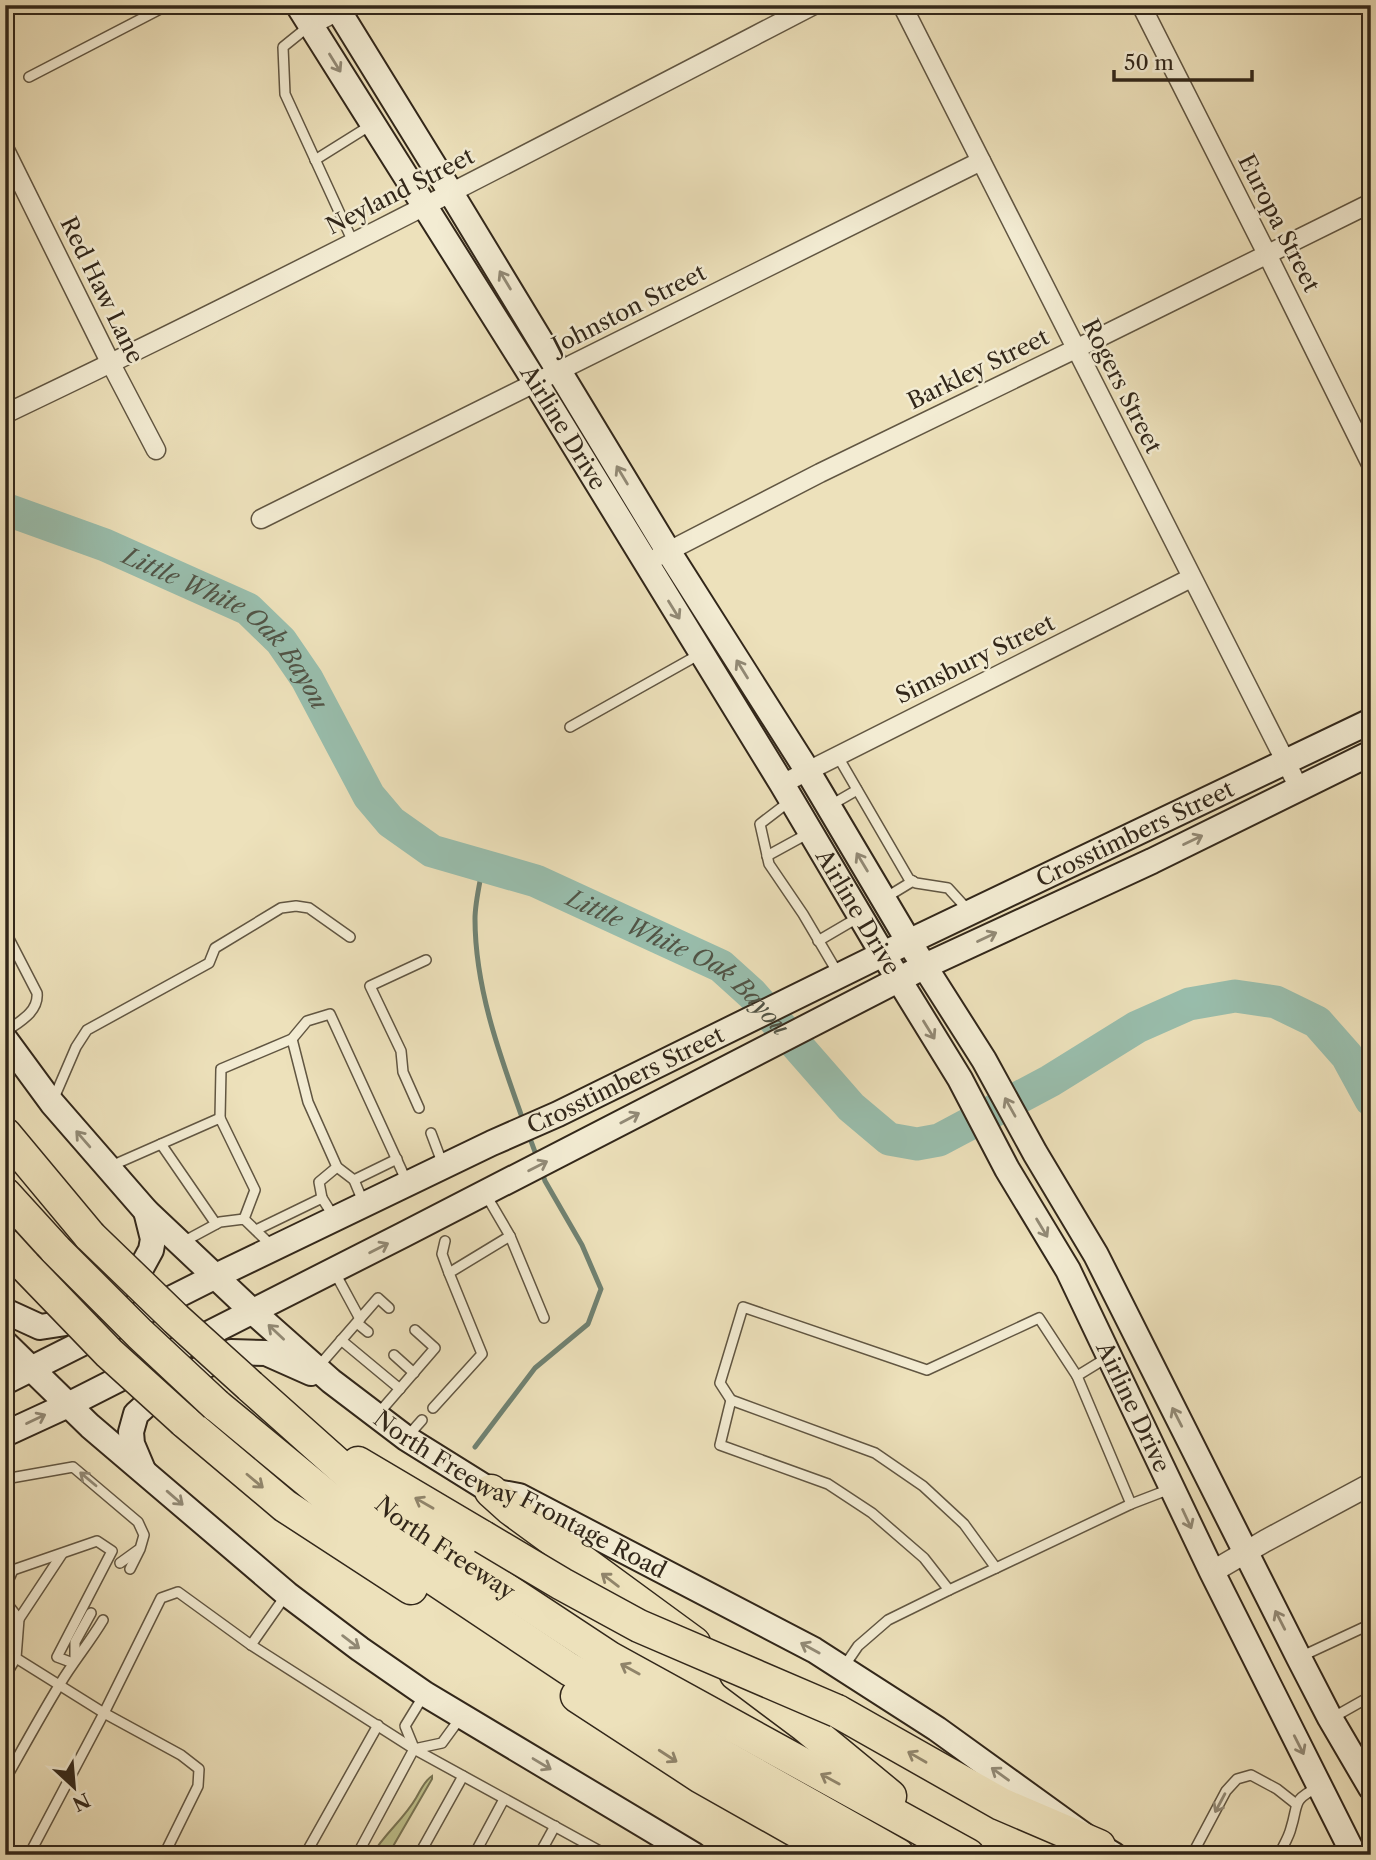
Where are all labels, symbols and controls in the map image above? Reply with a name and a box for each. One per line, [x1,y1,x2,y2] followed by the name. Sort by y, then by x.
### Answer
[1114,38,1252,82] scale bar
[1124,50,1174,75] text: 50 m
[327,53,342,72] one-way arrow
[321,142,479,240] street label: Neyland Street
[1232,149,1326,297] street label: Europa Street
[54,212,150,368] street label: Red Haw Lane
[545,258,710,361] street label: Johnston Street
[497,271,511,291] one-way arrow
[1076,314,1168,458] street label: Rogers Street
[903,323,1053,415] street label: Barkley Street
[514,359,612,495] street label: Airline Drive
[615,466,629,486] one-way arrow
[117,540,335,715] water label: Little White Oak Bayou
[668,600,682,620] one-way arrow
[891,608,1059,710] street label: Simsbury Street
[735,659,749,679] one-way arrow
[1032,775,1238,893] street label: Crosstimbers Street
[1182,833,1203,847] one-way arrow
[809,843,906,980] street label: Airline Drive
[854,853,868,873] one-way arrow
[561,882,796,1041] water label: Little White Oak Bayou
[976,930,997,943] one-way arrow
[922,1019,936,1039] one-way arrow
[523,1021,729,1140] street label: Crosstimbers Street
[1002,1097,1016,1117] one-way arrow
[619,1111,639,1125] one-way arrow
[75,1131,92,1148] one-way arrow
[527,1158,548,1172] one-way arrow
[1036,1217,1050,1237] one-way arrow
[368,1240,389,1254] one-way arrow
[268,1324,285,1341] one-way arrow
[1090,1337,1176,1477] street label: Airline Drive
[371,1401,673,1585] street label: North Freeway Frontage Road
[1170,1407,1184,1428] one-way arrow
[25,1412,46,1426] one-way arrow
[79,1471,97,1487] one-way arrow
[245,1473,263,1489] one-way arrow
[371,1489,521,1605] street label: North Freeway
[165,1490,183,1506] one-way arrow
[415,1495,435,1509] one-way arrow
[1181,1508,1194,1529] one-way arrow
[601,1573,620,1588] one-way arrow
[1272,1610,1286,1631] one-way arrow
[341,1634,360,1649] one-way arrow
[801,1641,821,1655] one-way arrow
[621,1662,641,1676] one-way arrow
[1293,1734,1306,1755] one-way arrow
[658,1749,678,1763] one-way arrow
[908,1750,928,1764] one-way arrow
[38,1752,108,1822] north arrow
[532,1758,552,1772] one-way arrow
[991,1767,1010,1781] one-way arrow
[820,1772,840,1786] one-way arrow
[69,1788,94,1816] text: N
[1212,1792,1226,1813] one-way arrow

